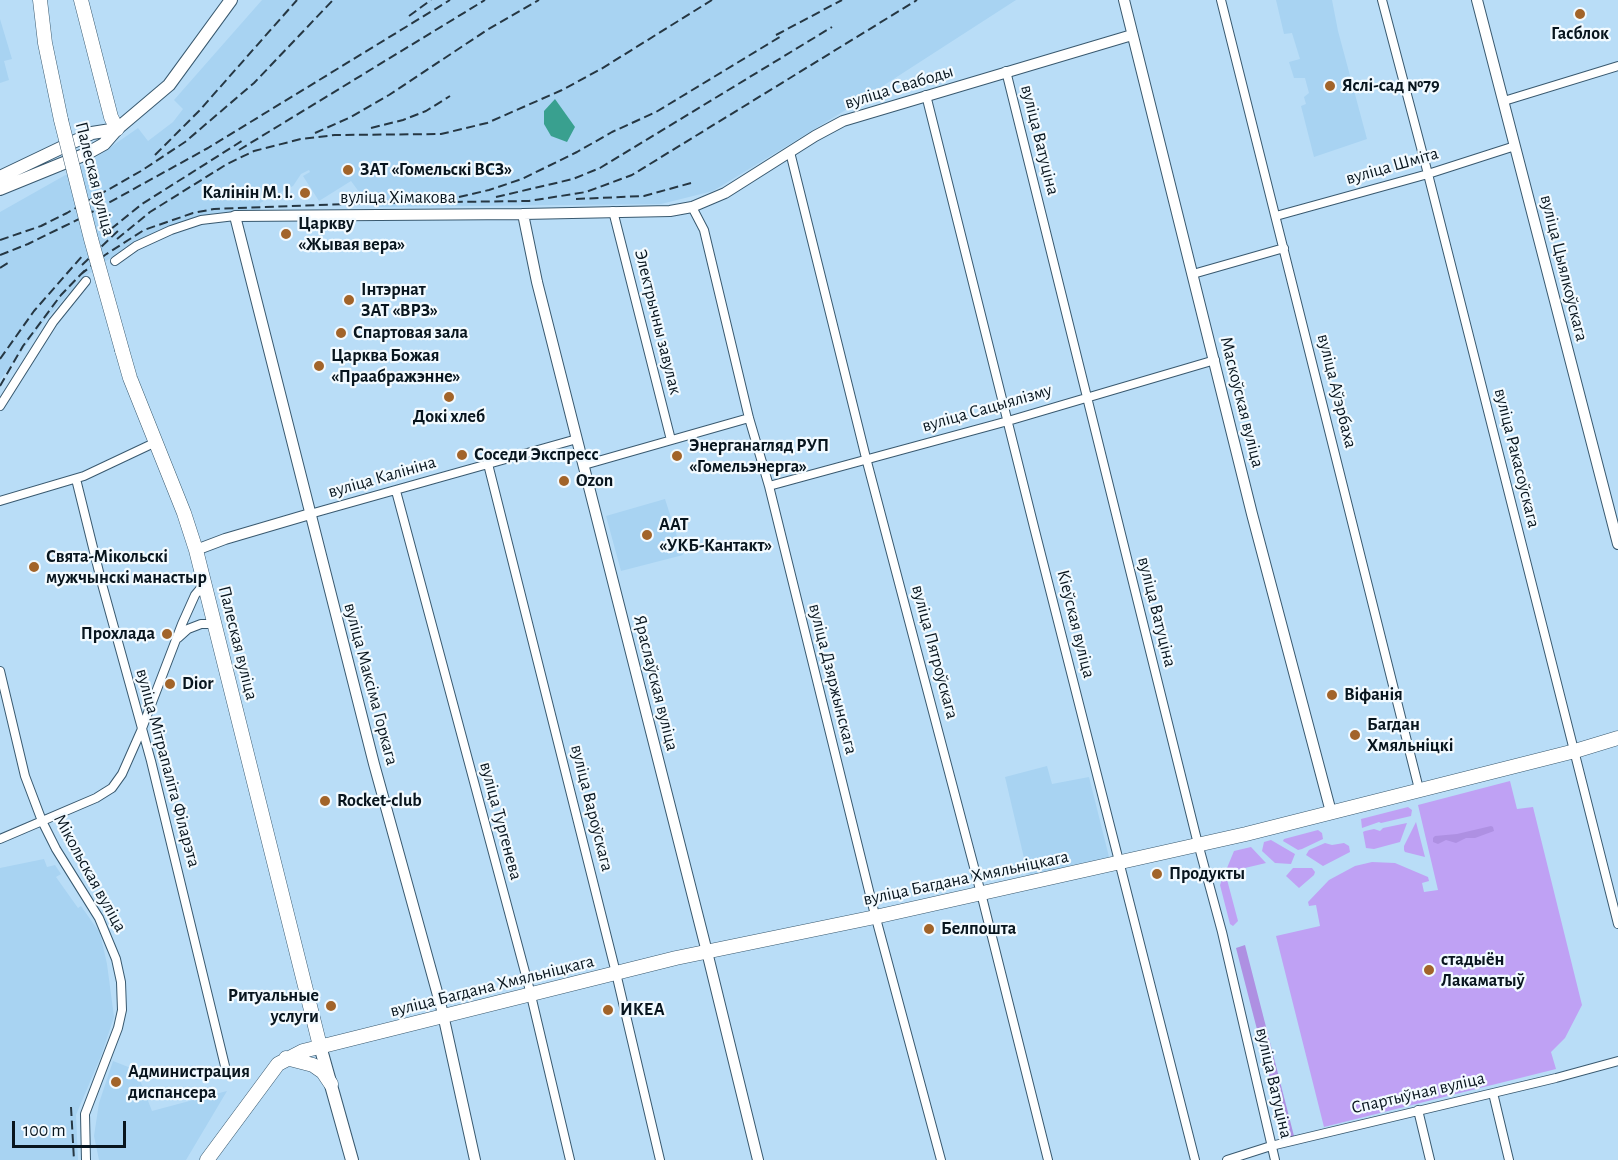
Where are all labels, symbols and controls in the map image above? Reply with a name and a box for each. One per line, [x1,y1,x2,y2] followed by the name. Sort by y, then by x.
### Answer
[1573,7,1587,21] marker: Гасблок
[1551,23,1609,45] place label: Гасблок
[842,60,956,114] street label: вуліца Свабоды
[1342,75,1440,97] place label: Яслі-сад №79
[1323,79,1337,93] marker: Яслі-сад №79
[1016,83,1064,197] street label: вуліца Ватуціна
[70,120,120,238] street label: Палеская вуліца
[1343,142,1441,190] street label: вуліца Шміта
[360,159,512,181] place label: ЗАТ «Гомельскі ВСЗ»
[341,163,355,177] marker: ЗАТ «Гомельскі ВСЗ»
[202,182,293,204] place label: Калінін М. І.
[298,186,312,200] marker: Калінін М. І.
[340,187,456,209] street label: вуліца Хімакова
[1535,192,1593,344] street label: вуліца Цыялкоўскага
[298,213,405,256] place label: Царкву «Жывая вера»
[279,227,293,241] marker: Царкву «Жывая вера»
[630,247,686,397] street label: Электрычны завулак
[361,279,438,322] place label: Інтэрнат ЗАТ «ВРЗ»
[342,293,356,307] marker: Інтэрнат ЗАТ «ВРЗ»
[353,322,468,344] place label: Спартовая зала
[334,326,348,340] marker: Спартовая зала
[1312,332,1362,450] street label: вуліца Аўэрбаха
[1215,334,1269,470] street label: Маскоўская вуліца
[331,345,461,388] place label: Царква Божая «Праабражэнне»
[312,359,326,373] marker: Царква Божая «Праабражэнне»
[920,379,1054,437] street label: вуліца Сацыялізму
[1489,386,1545,530] street label: вуліца Ракасоўскага
[442,390,456,404] marker: Докі хлеб
[413,406,485,428] place label: Докі хлеб
[689,435,829,478] place label: Энерганагляд РУП «Гомельэнерга»
[474,444,599,466] place label: Соседи Экспресс
[455,448,469,462] marker: Соседи Экспресс
[670,449,684,463] marker: Энерганагляд РУП «Гомельэнерга»
[325,451,439,503] street label: вуліца Калініна
[576,470,613,492] place label: Ozon
[557,474,571,488] marker: Ozon
[659,514,772,556] place label: ААТ «УКБ-Кантакт»
[640,528,654,542] marker: ААТ «УКБ-Кантакт»
[46,546,207,588] place label: Свята-Мікольскі мужчынскі манастыр
[1133,555,1181,669] street label: вуліца Ватуціна
[27,560,41,574] marker: Свята-Мікольскі мужчынскі манастыр
[1052,568,1100,680] street label: Кіеўская вуліца
[907,583,963,721] street label: вуліца Пятроўскага
[213,584,263,702] street label: Палеская вуліца
[339,600,403,768] street label: вуліца Максіма Горкага
[804,601,862,757] street label: вуліца Дзяржынскага
[629,613,683,753] street label: Яраслаўская вуліца
[81,623,155,645] place label: Прохлада
[160,627,174,641] marker: Прохлада
[131,666,205,870] street label: вуліца Мітрапаліта Філарэта
[182,673,214,695] place label: Dior
[163,677,177,691] marker: Dior
[1344,684,1403,706] place label: Віфанія
[1325,688,1339,702] marker: Віфанія
[1367,714,1453,756] place label: Багдан Хмяльніцкі
[1348,728,1362,742] marker: Багдан Хмяльніцкі
[566,742,618,874] street label: вуліца Вароўскага
[475,760,527,882] street label: вуліца Тургенева
[337,790,422,812] place label: Rocket-club
[318,794,332,808] marker: Rocket-club
[49,810,131,936] street label: Мікольская вуліца
[861,846,1071,910] street label: вуліца Багдана Хмяльніцкага
[1169,863,1245,885] place label: Продукты
[1150,867,1164,881] marker: Продукты
[941,918,1016,940] place label: Белпошта
[922,922,936,936] marker: Белпошта
[1441,949,1525,992] place label: стадыён Лакаматыў
[388,950,596,1022] street label: вуліца Багдана Хмяльніцкага
[1422,963,1436,977] marker: стадыён Лакаматыў
[228,985,319,1028] place label: Ритуальные услуги
[324,999,338,1013] marker: Ритуальные услуги
[620,999,665,1021] place label: ИКЕА
[601,1003,615,1017] marker: ИКЕА
[1251,1026,1297,1140] street label: вуліца Ватуціна
[128,1061,250,1104] place label: Администрация диспансера
[1349,1067,1487,1119] street label: Спартыўная вуліца
[109,1075,123,1089] marker: Администрация диспансера
[15,1109,129,1147] scale bar
[23,1122,66,1140] text: 100 m

